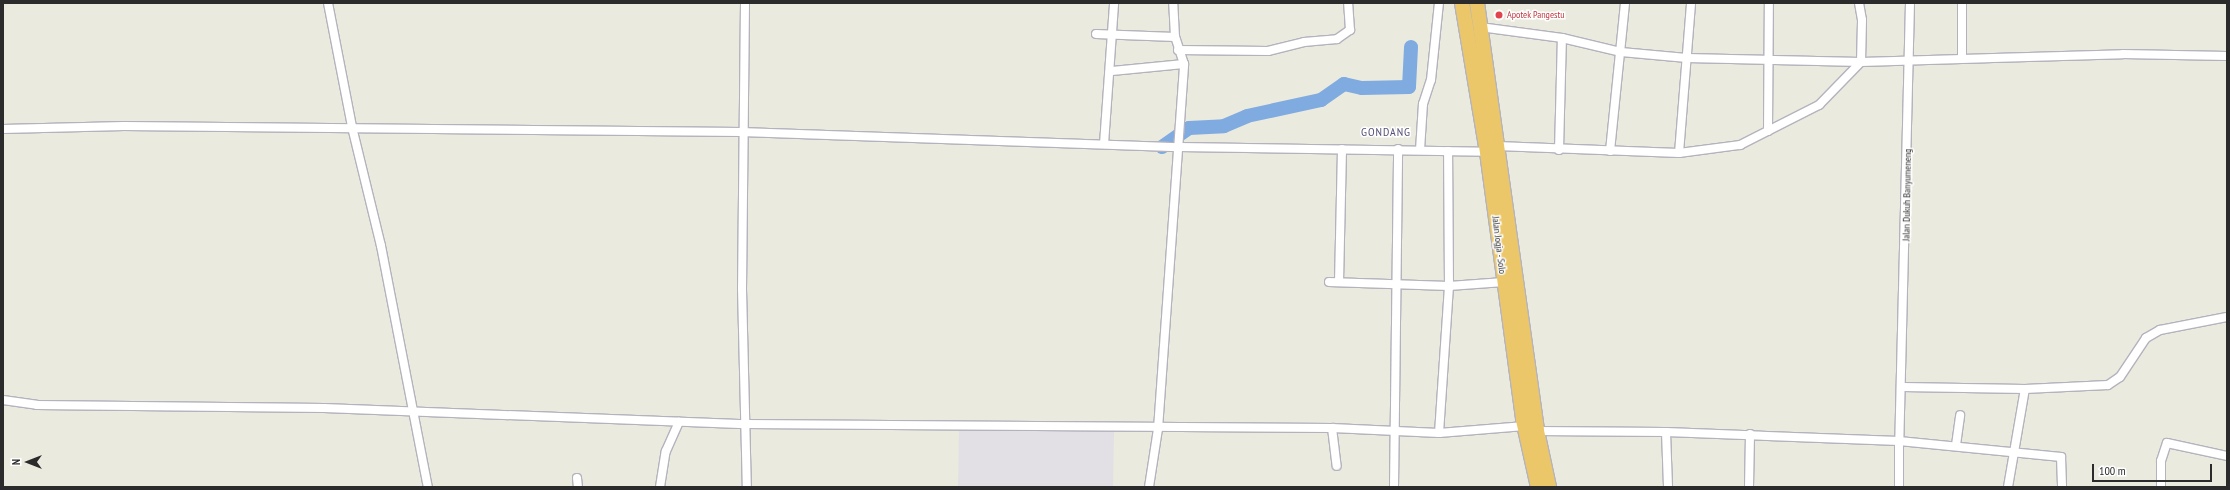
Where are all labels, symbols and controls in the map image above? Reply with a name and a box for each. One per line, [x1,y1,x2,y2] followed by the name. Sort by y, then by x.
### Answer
[1507,9,1565,21] place label: Apotek Pangestu
[1494,10,1504,20] marker: Apotek Pangestu
[1361,125,1411,139] district label: GONDANG
[1900,149,1914,241] street label: Jalan Dukuh Banyumeneng
[1489,215,1509,275] street label: Jalan Jogja - Solo
[8,442,48,482] north arrow
[2094,456,2214,482] scale bar
[9,459,23,465] text: N
[2099,463,2126,478] text: 100 m

